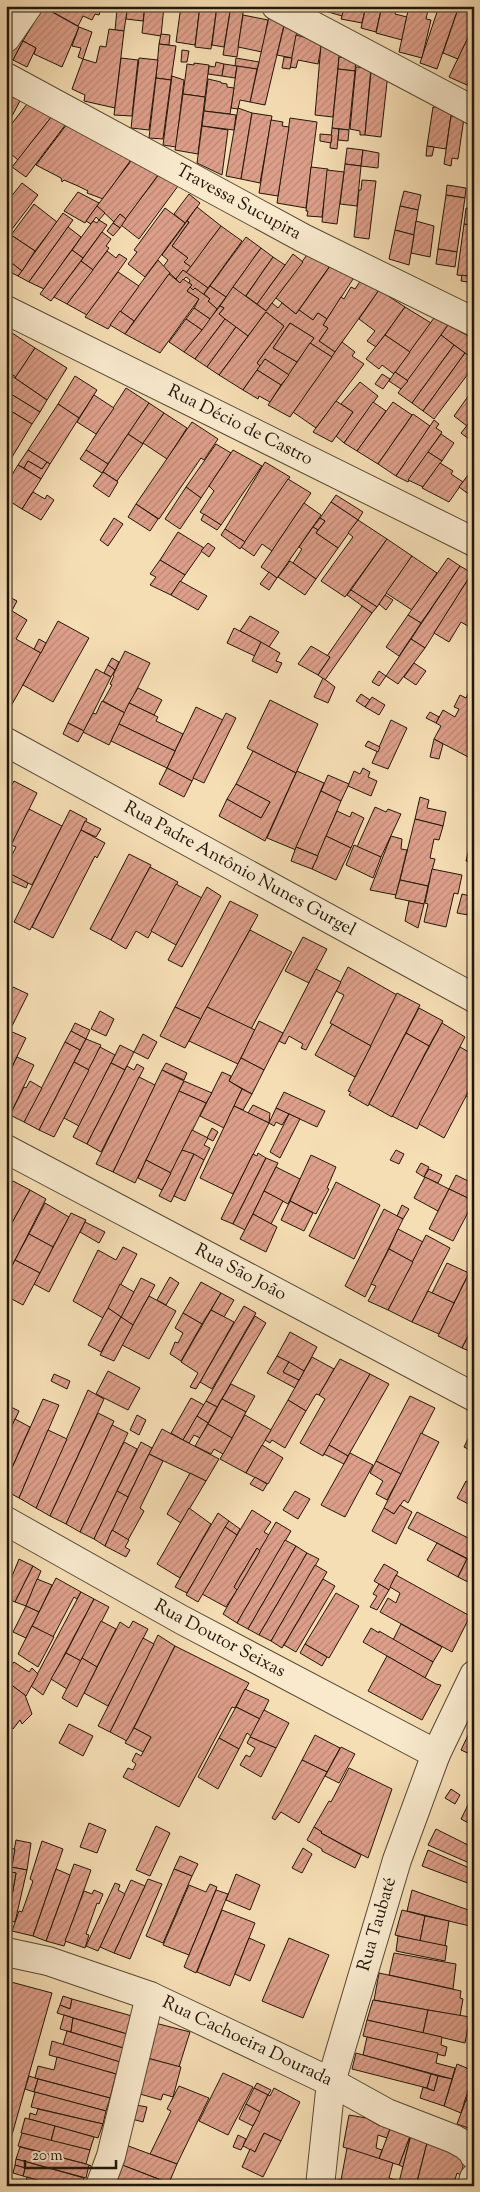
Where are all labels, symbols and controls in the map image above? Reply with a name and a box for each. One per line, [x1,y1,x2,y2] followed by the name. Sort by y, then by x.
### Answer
[171,158,305,247] street label: Travessa Sucupira
[163,379,317,473] street label: Rua Décio de Castro
[119,796,360,944] street label: Rua Padre Antônio Nunes Gurgel
[190,1238,291,1308] street label: Rua São João
[149,1594,290,1685] street label: Rua Doutor Seixas
[352,1874,404,1974] street label: Rua Taubaté
[157,1990,336,2094] street label: Rua Cachoeira Dourada
[25,2137,116,2169] scale bar
[32,2146,63,2167] text: 20 m

